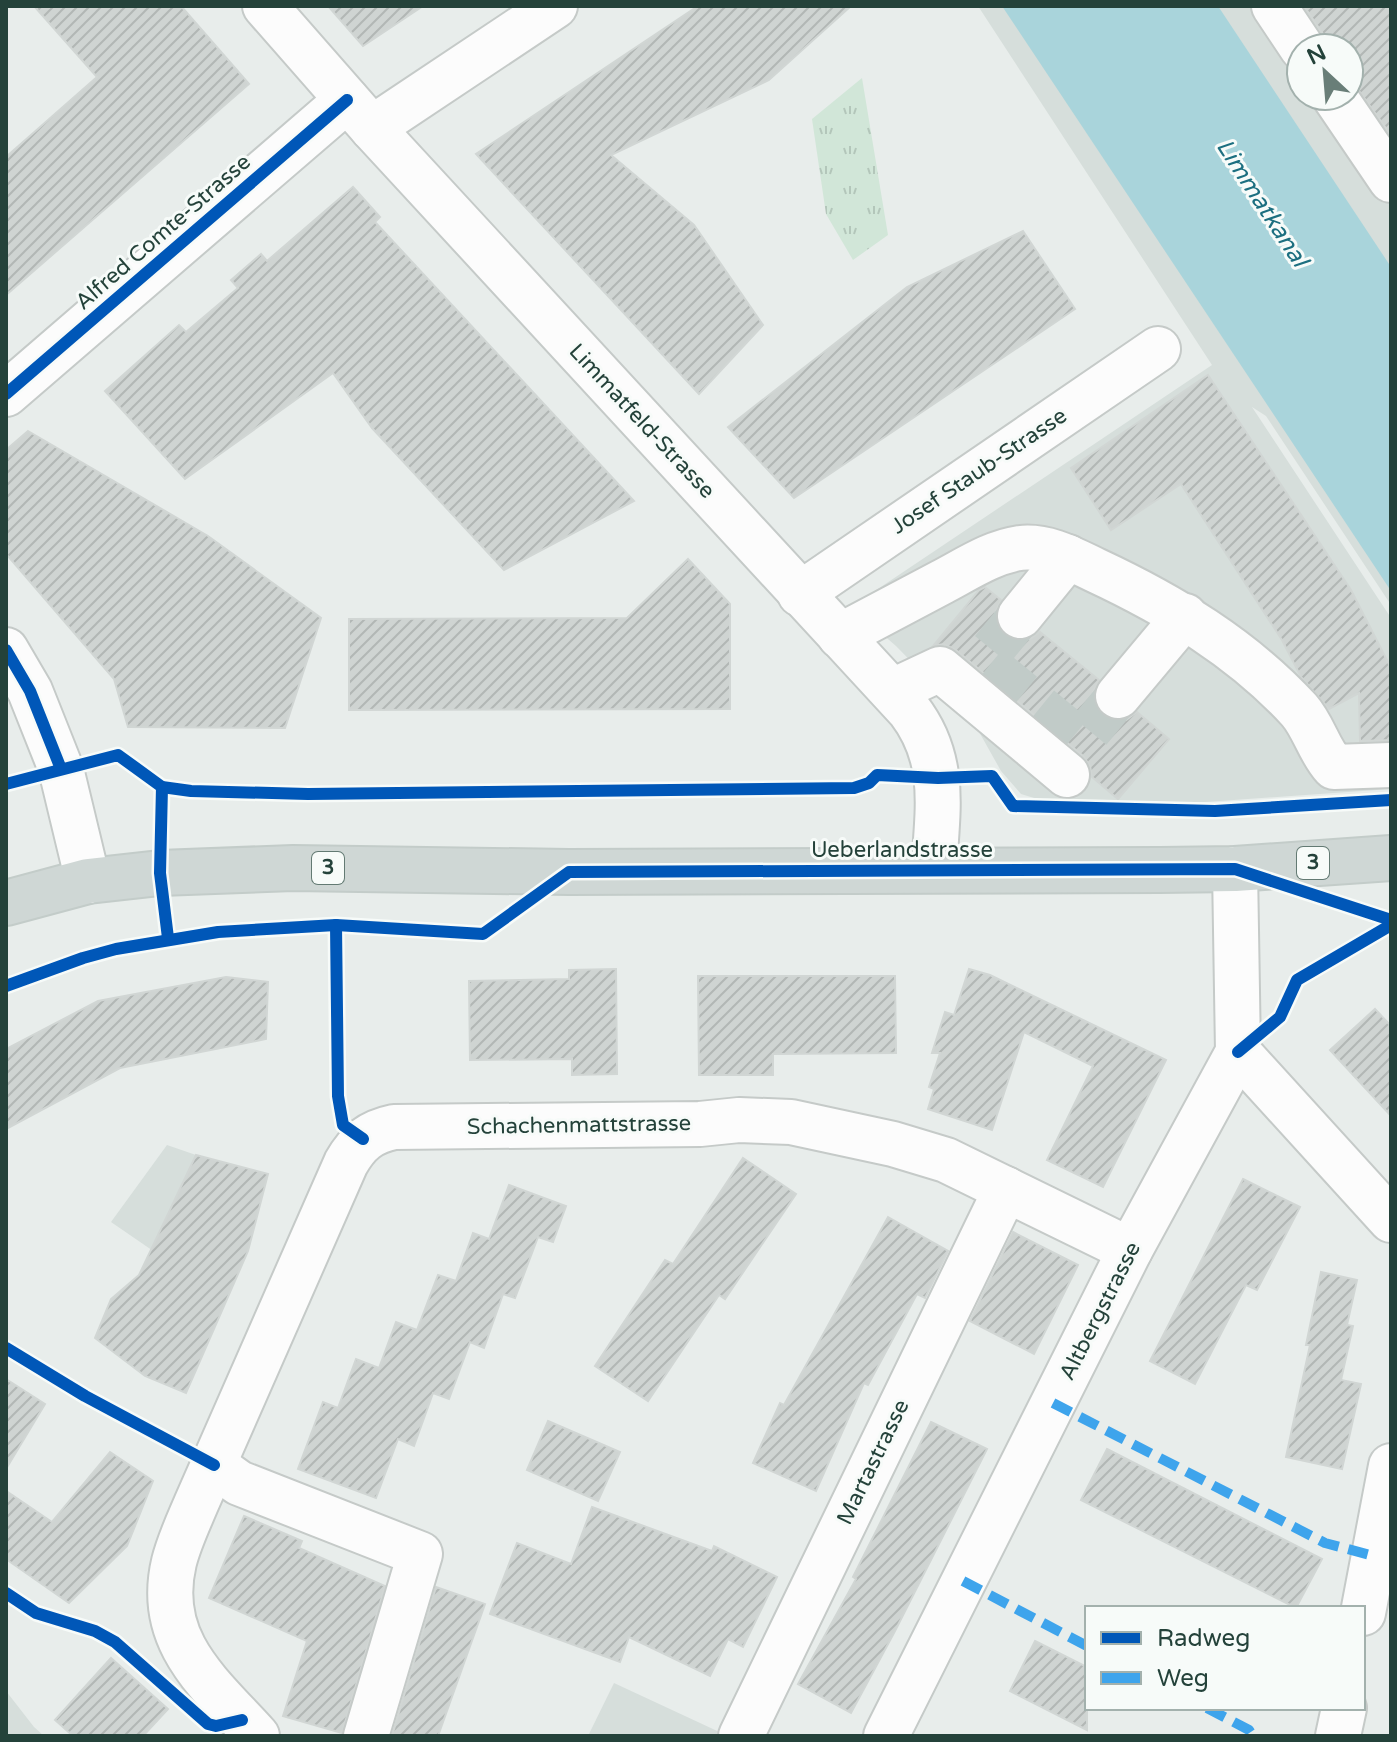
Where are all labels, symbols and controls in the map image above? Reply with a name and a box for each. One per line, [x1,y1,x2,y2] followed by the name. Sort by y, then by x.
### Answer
[1285,32,1365,112] north arrow
[1303,39,1330,70] text: N
[1210,134,1316,275] water label: Limmatkanal
[70,149,256,315] street label: Alfred Comte-Strasse
[564,338,720,504] street label: Limmatfeld-Strasse
[886,403,1072,539] street label: Josef Staub-Strasse
[811,837,993,863] street label: Ueberlandstrasse
[1297,847,1329,879] road number: 3
[312,852,344,884] road number: 3
[467,1110,691,1140] street label: Schachenmattstrasse
[1054,1238,1146,1384] street label: Altbergstrasse
[831,1395,915,1529] street label: Martastrasse
[1085,1606,1365,1710] legend
[1157,1624,1250,1653] text: Radweg
[1157,1664,1209,1693] text: Weg

